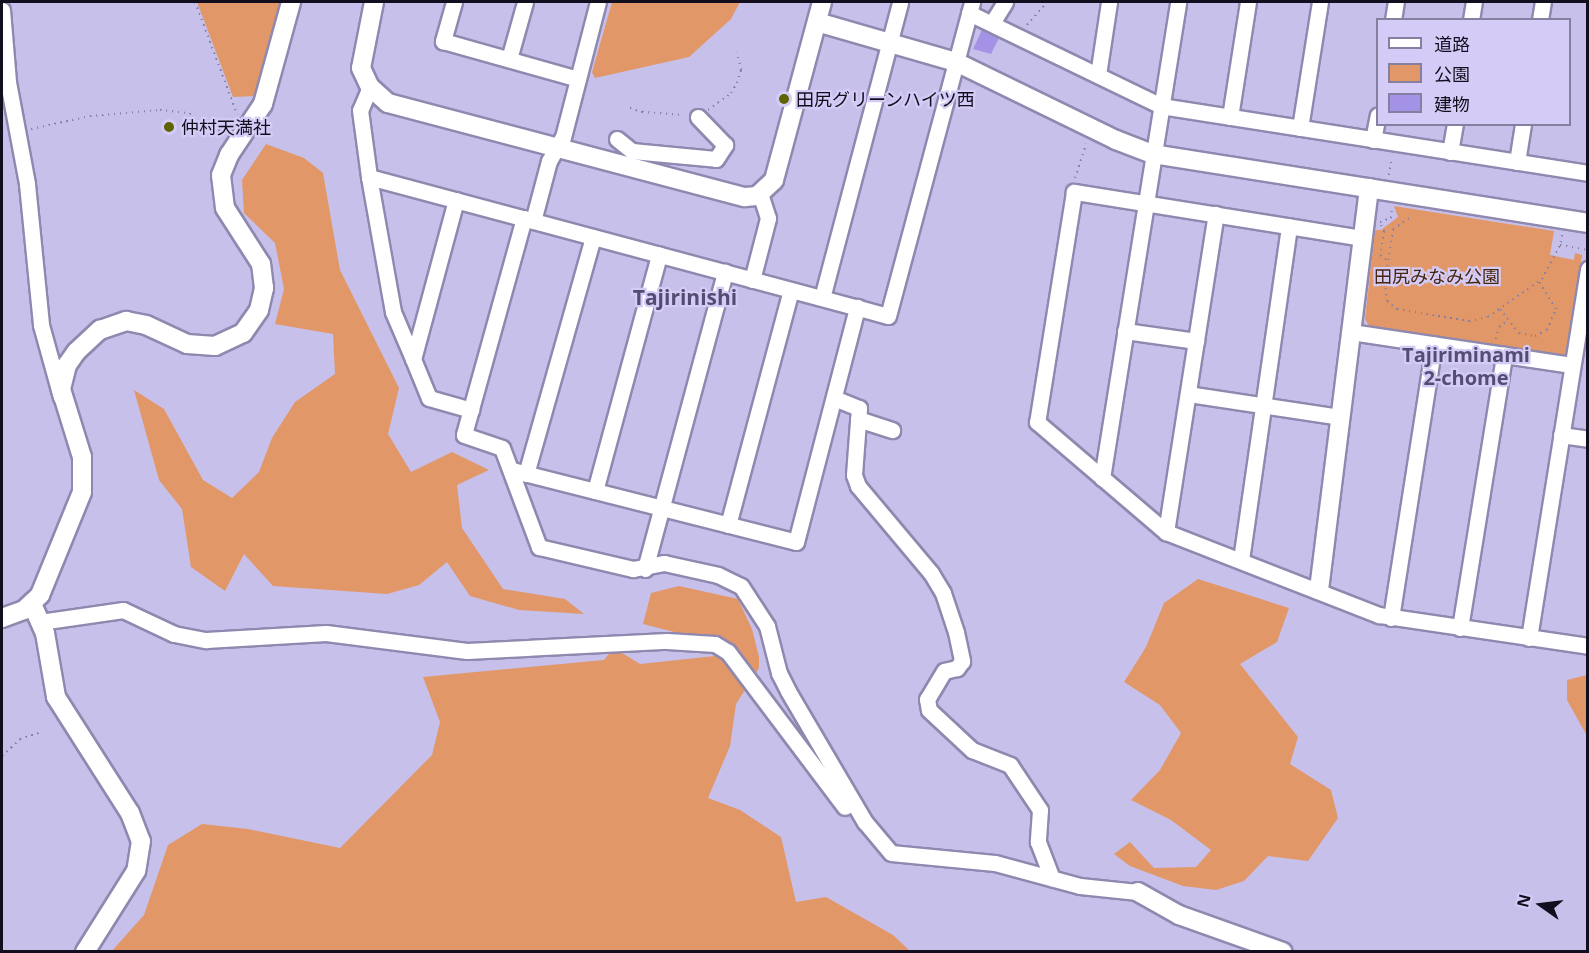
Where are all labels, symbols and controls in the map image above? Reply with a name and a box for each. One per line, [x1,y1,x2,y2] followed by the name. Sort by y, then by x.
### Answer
[1376,18,1571,126] legend
[1434,32,1470,56] text: 道路
[1434,62,1470,86] text: 公園
[796,88,976,110] place label: 田尻グリーンハイツ西
[777,92,791,106] marker: 田尻グリーンハイツ西
[1434,92,1470,116] text: 建物
[181,116,271,138] place label: 仲村天満社
[162,120,176,134] marker: 仲村天満社
[1374,265,1500,287] park label: 田尻みなみ公園
[633,284,737,310] district label: Tajirinishi
[1402,342,1530,389] district label: Tajiriminami 2-chome
[1511,875,1571,935] north arrow
[1511,892,1536,910] text: N

